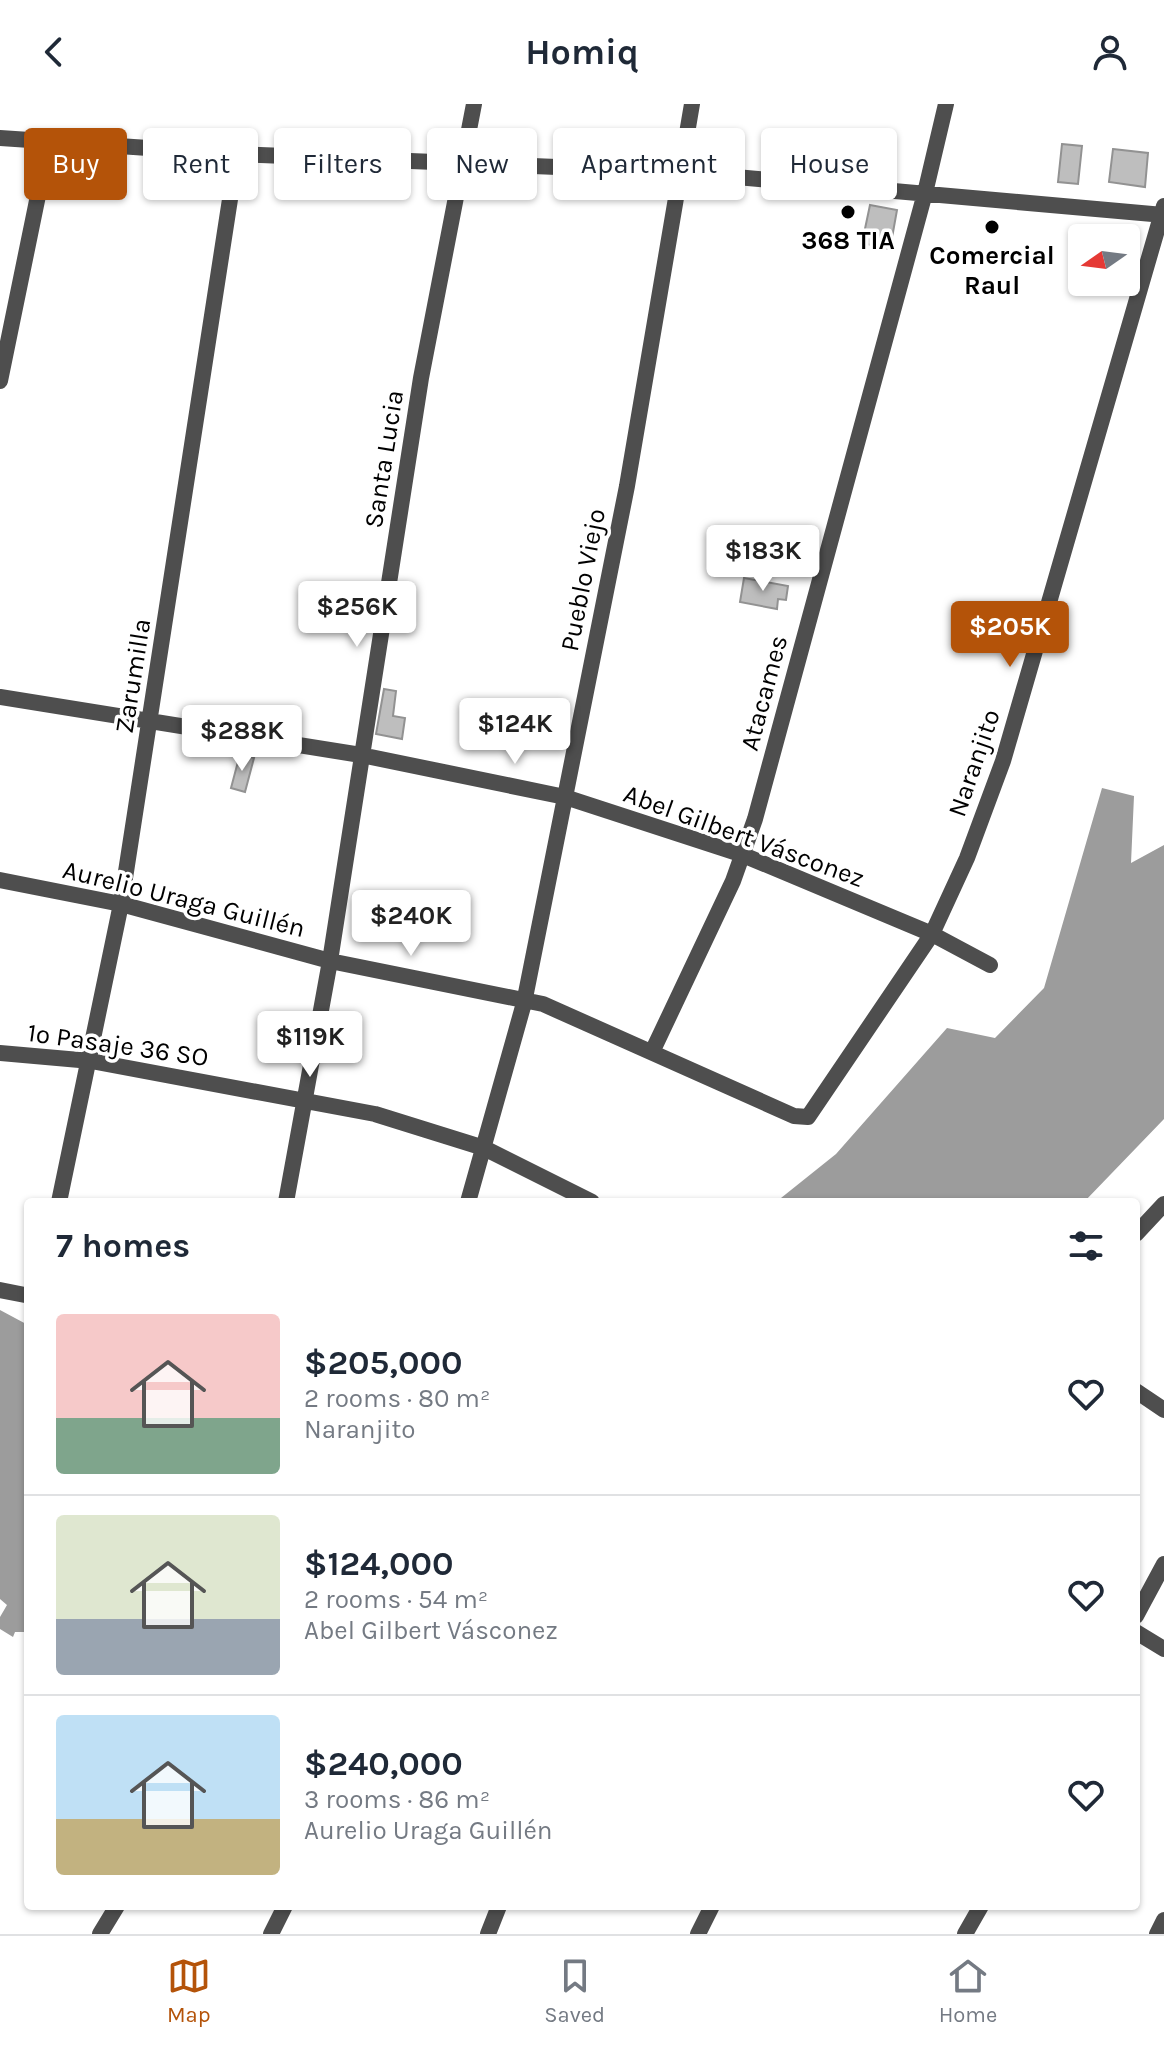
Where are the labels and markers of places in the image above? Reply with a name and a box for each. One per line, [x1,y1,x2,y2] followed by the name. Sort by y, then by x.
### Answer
[839,203,857,221] marker: 368 TIA
[983,218,1001,236] marker: Comercial Raul
[801,225,895,256] place label: 368 TIA
[929,240,1055,301] place label: Comercial Raul
[707,525,819,593] pin: $183K
[301,581,413,649] pin: $256K
[954,601,1066,669] pin: $205K
[459,698,571,766] pin: $124K
[186,705,298,773] pin: $288K
[355,890,467,958] pin: $240K
[254,1011,366,1079] pin: $119K

